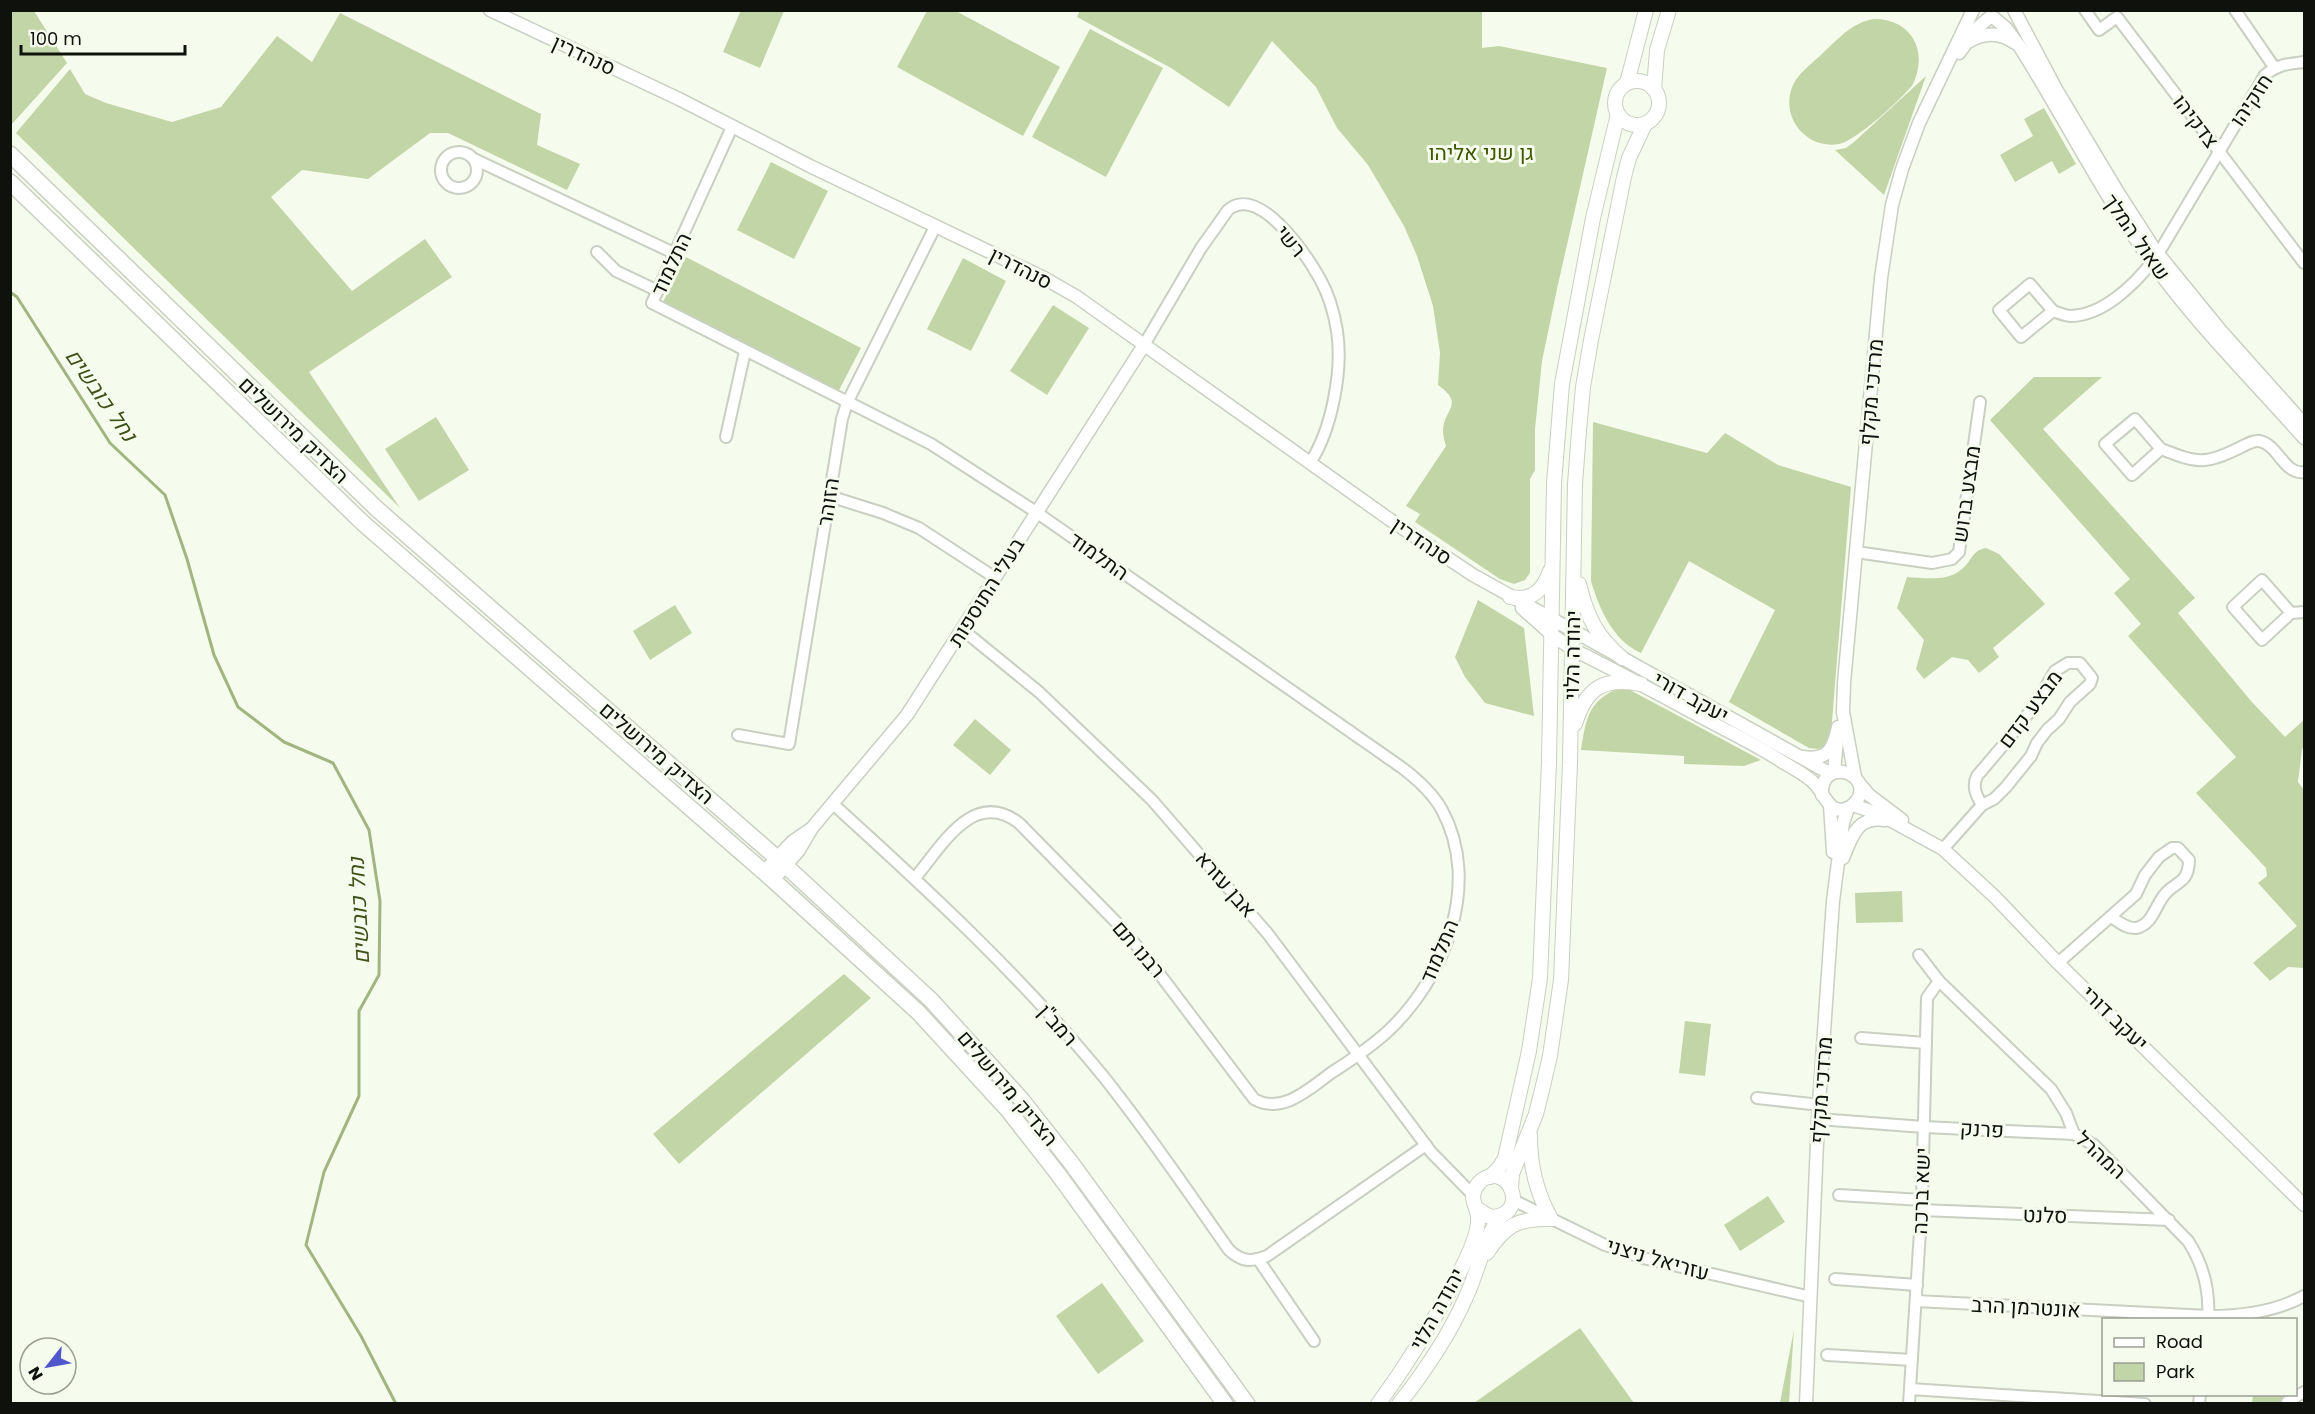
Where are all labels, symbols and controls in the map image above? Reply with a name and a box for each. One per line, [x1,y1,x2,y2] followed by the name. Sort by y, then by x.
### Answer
[21,18,184,56] scale bar
[30,26,82,51] text: 100 m
[548,28,620,82] street label: סנהדרין
[2223,68,2279,132] street label: חזקיהו
[2166,88,2226,154] street label: צדקיהו
[1428,138,1534,167] park label: גן שני אליהו
[2097,188,2177,286] street label: שאול המלך
[1269,219,1313,263] street label: רשי
[644,228,698,300] street label: התלמוד
[985,240,1057,296] street label: סנהדרין
[1852,337,1890,447] street label: מרדכי מקלף
[58,342,146,449] water label: נחל כובשים
[232,370,356,490] street label: הצדיק מירושלים
[1945,444,1987,544] street label: מבצע ברוש
[810,476,846,528] street label: הזוהר
[1386,510,1458,572] street label: סנהדרין
[1063,525,1135,587] street label: התלמוד
[941,532,1031,652] street label: בעלי התוספות
[1557,610,1587,700] street label: יהודה הלוי
[1648,664,1734,730] street label: יעקב דורי
[1991,664,2069,754] street label: מבצע קדם
[594,695,720,811] street label: הצדיק מירושלים
[1189,844,1263,924] street label: אבן עזרא
[341,855,377,965] water label: נחל כובשים
[1106,914,1172,984] street label: רבנו תם
[1413,915,1465,987] street label: התלמוד
[2075,979,2155,1057] street label: יעקב דורי
[1032,998,1084,1052] street label: רמב"ן
[951,1024,1065,1152] street label: הצדיק מירושלים
[1803,1035,1839,1145] street label: מרדכי מקלף
[1959,1113,2005,1145] street label: פרנק
[2069,1124,2133,1186] street label: המהרל
[1905,1147,1937,1235] street label: ישא ברכה
[2022,1200,2068,1230] street label: סלנט
[1603,1231,1713,1287] street label: עזריאל ניצני
[1403,1263,1471,1355] street label: יהודה הלוי
[1971,1290,2081,1324] street label: אונטרמן הרב
[2102,1318,2297,1396] legend
[2156,1329,2203,1354] text: Road
[18,1336,78,1396] north arrow
[2156,1359,2195,1384] text: Park
[23,1362,49,1385] text: N

